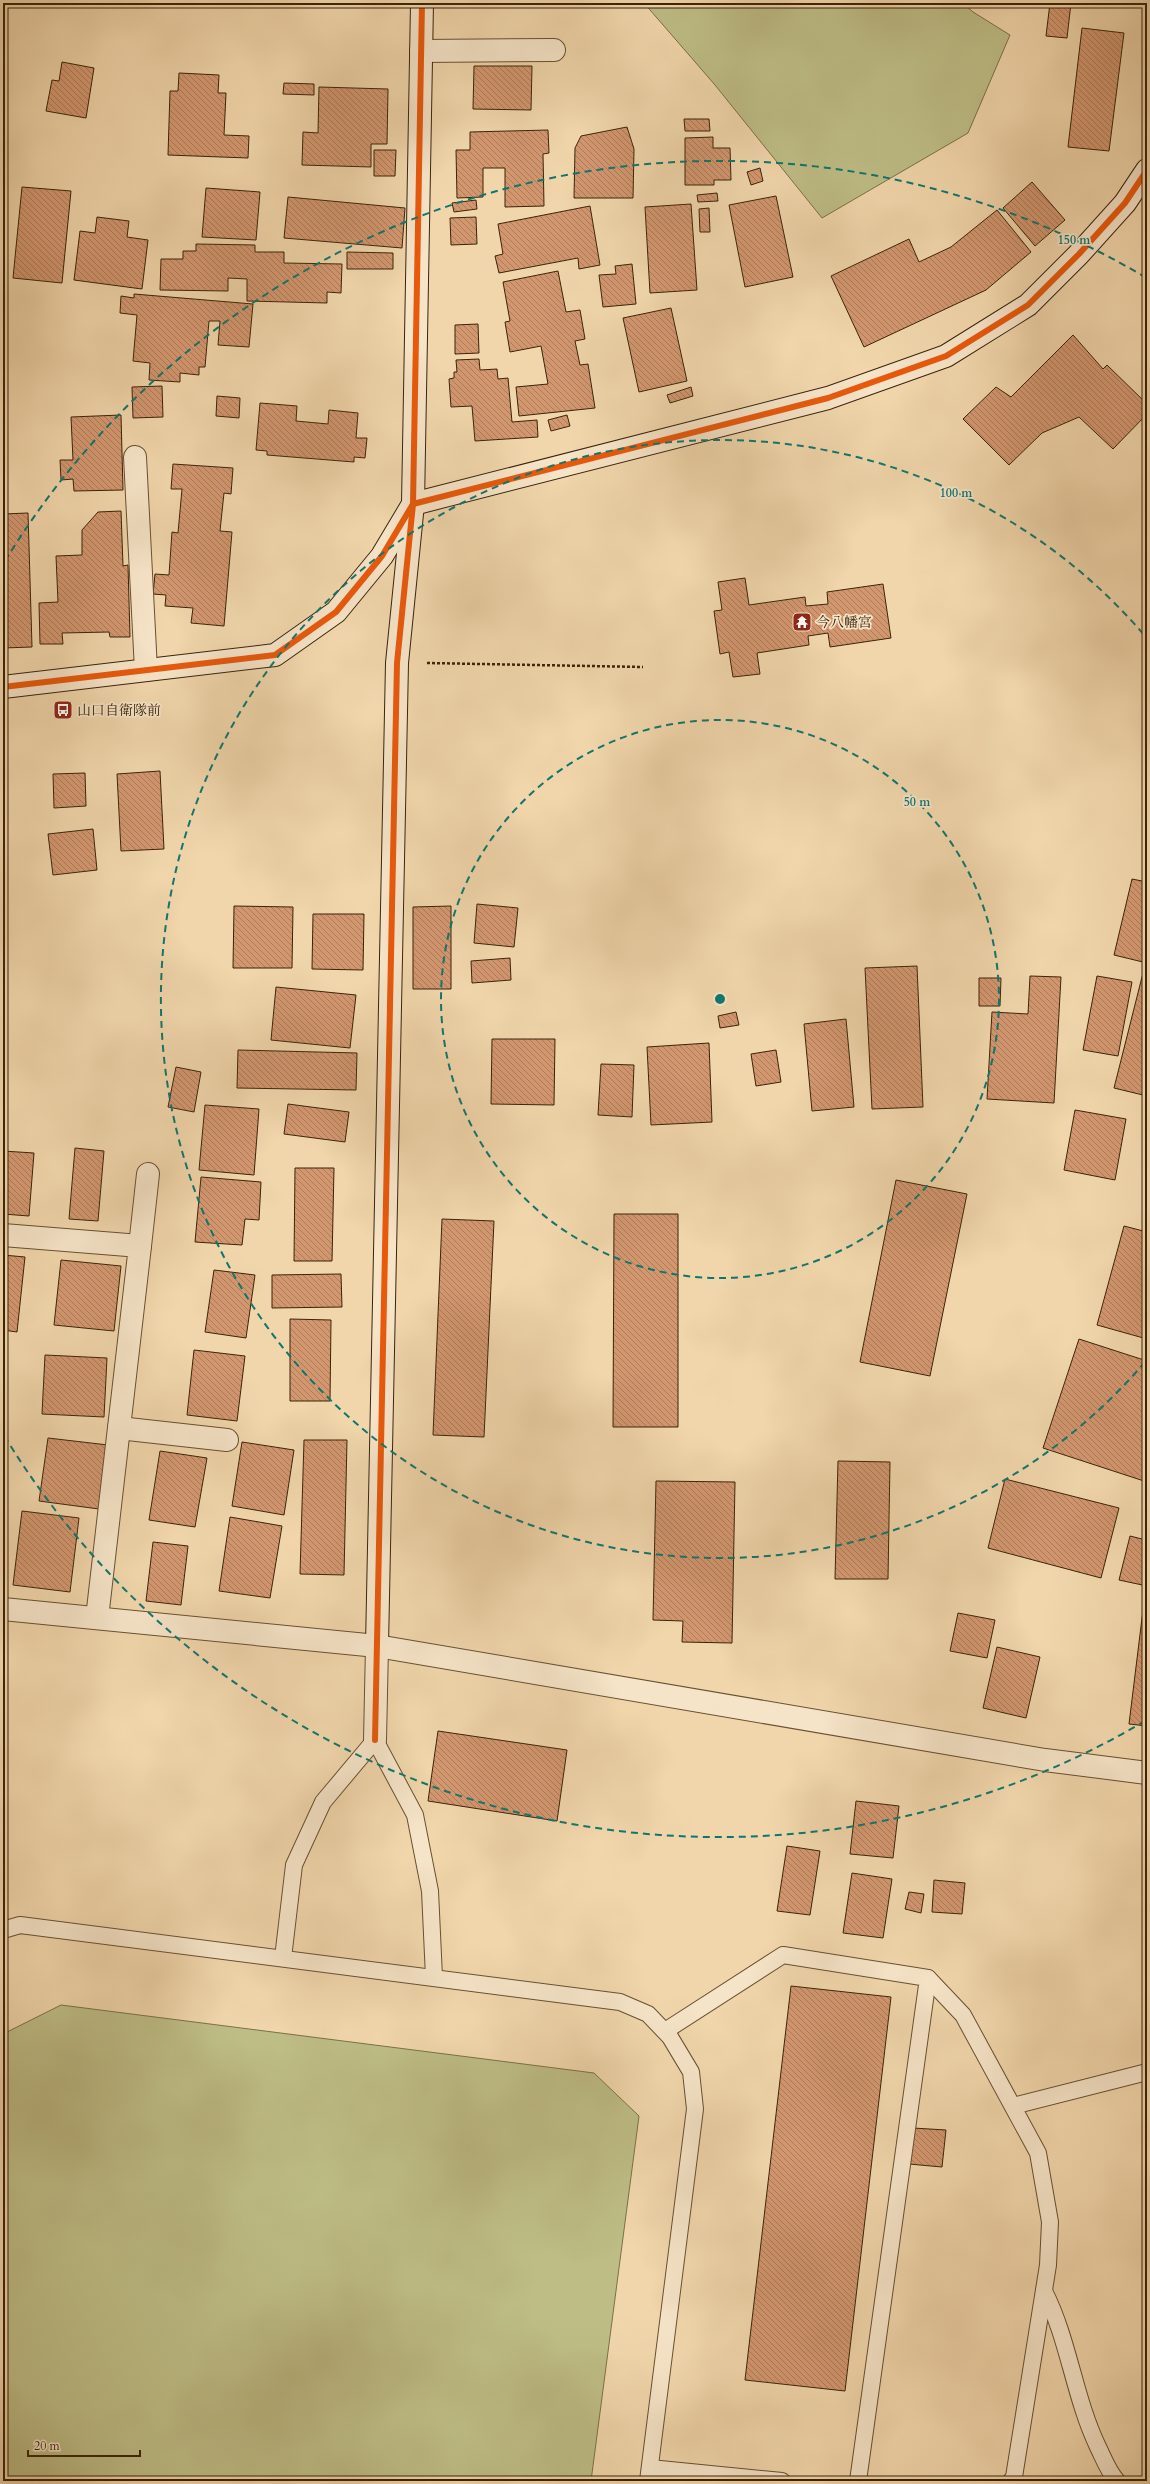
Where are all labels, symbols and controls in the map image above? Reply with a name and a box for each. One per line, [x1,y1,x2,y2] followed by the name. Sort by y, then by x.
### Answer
[1058,232,1091,248] text: 150 m
[940,485,973,501] text: 100 m
[791,611,813,633] temple icon: 今八幡宮
[816,613,872,632] place label: 今八幡宮
[52,699,74,721] bus stop icon: 山口自衛隊前
[77,701,161,720] place label: 山口自衛隊前
[904,794,931,810] text: 50 m
[713,992,727,1006] centre of rings
[28,2432,140,2458] scale bar
[34,2438,61,2454] text: 20 m

